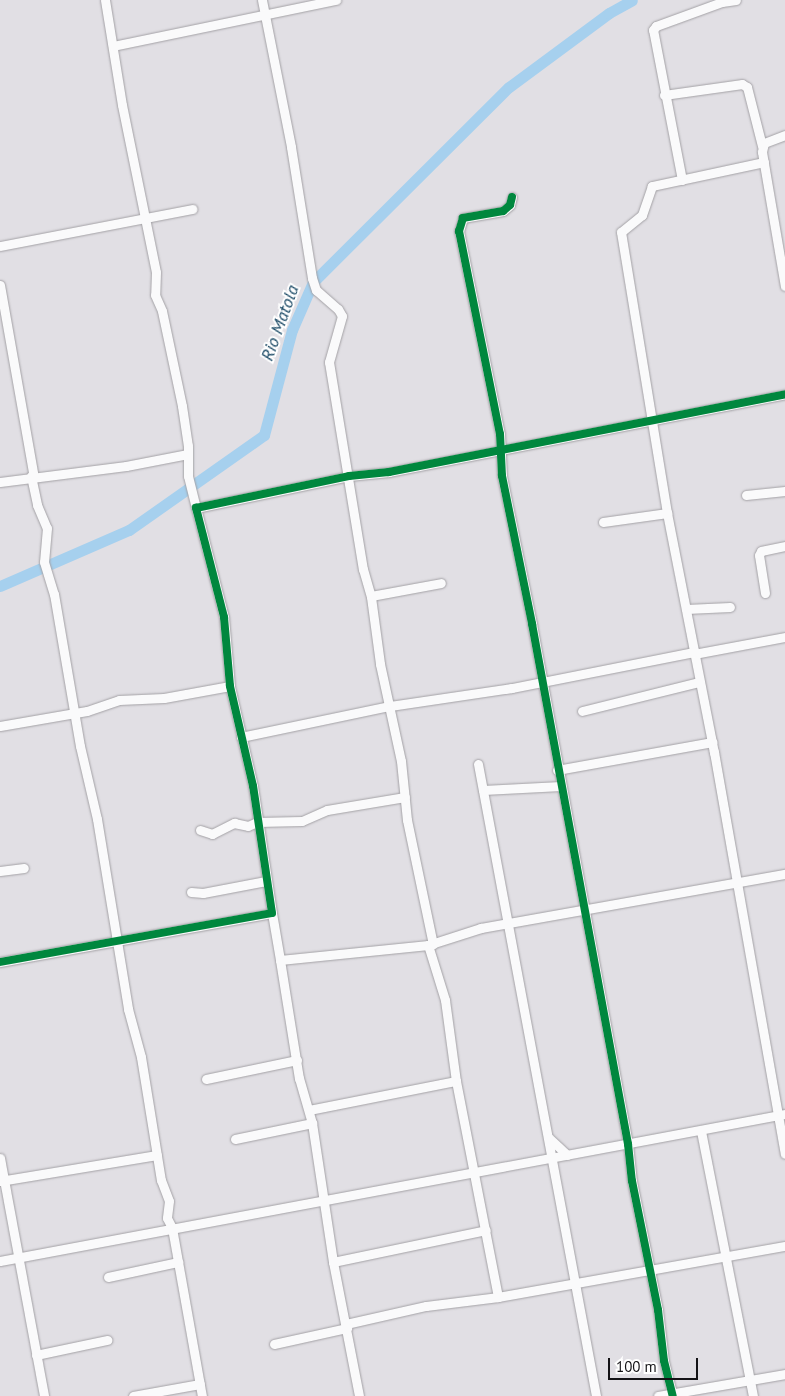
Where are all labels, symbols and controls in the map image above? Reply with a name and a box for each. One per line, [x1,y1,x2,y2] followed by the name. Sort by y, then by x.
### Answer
[256,282,304,364] water label: Rio Matola
[610,1348,700,1380] scale bar
[616,1357,657,1376] text: 100 m

